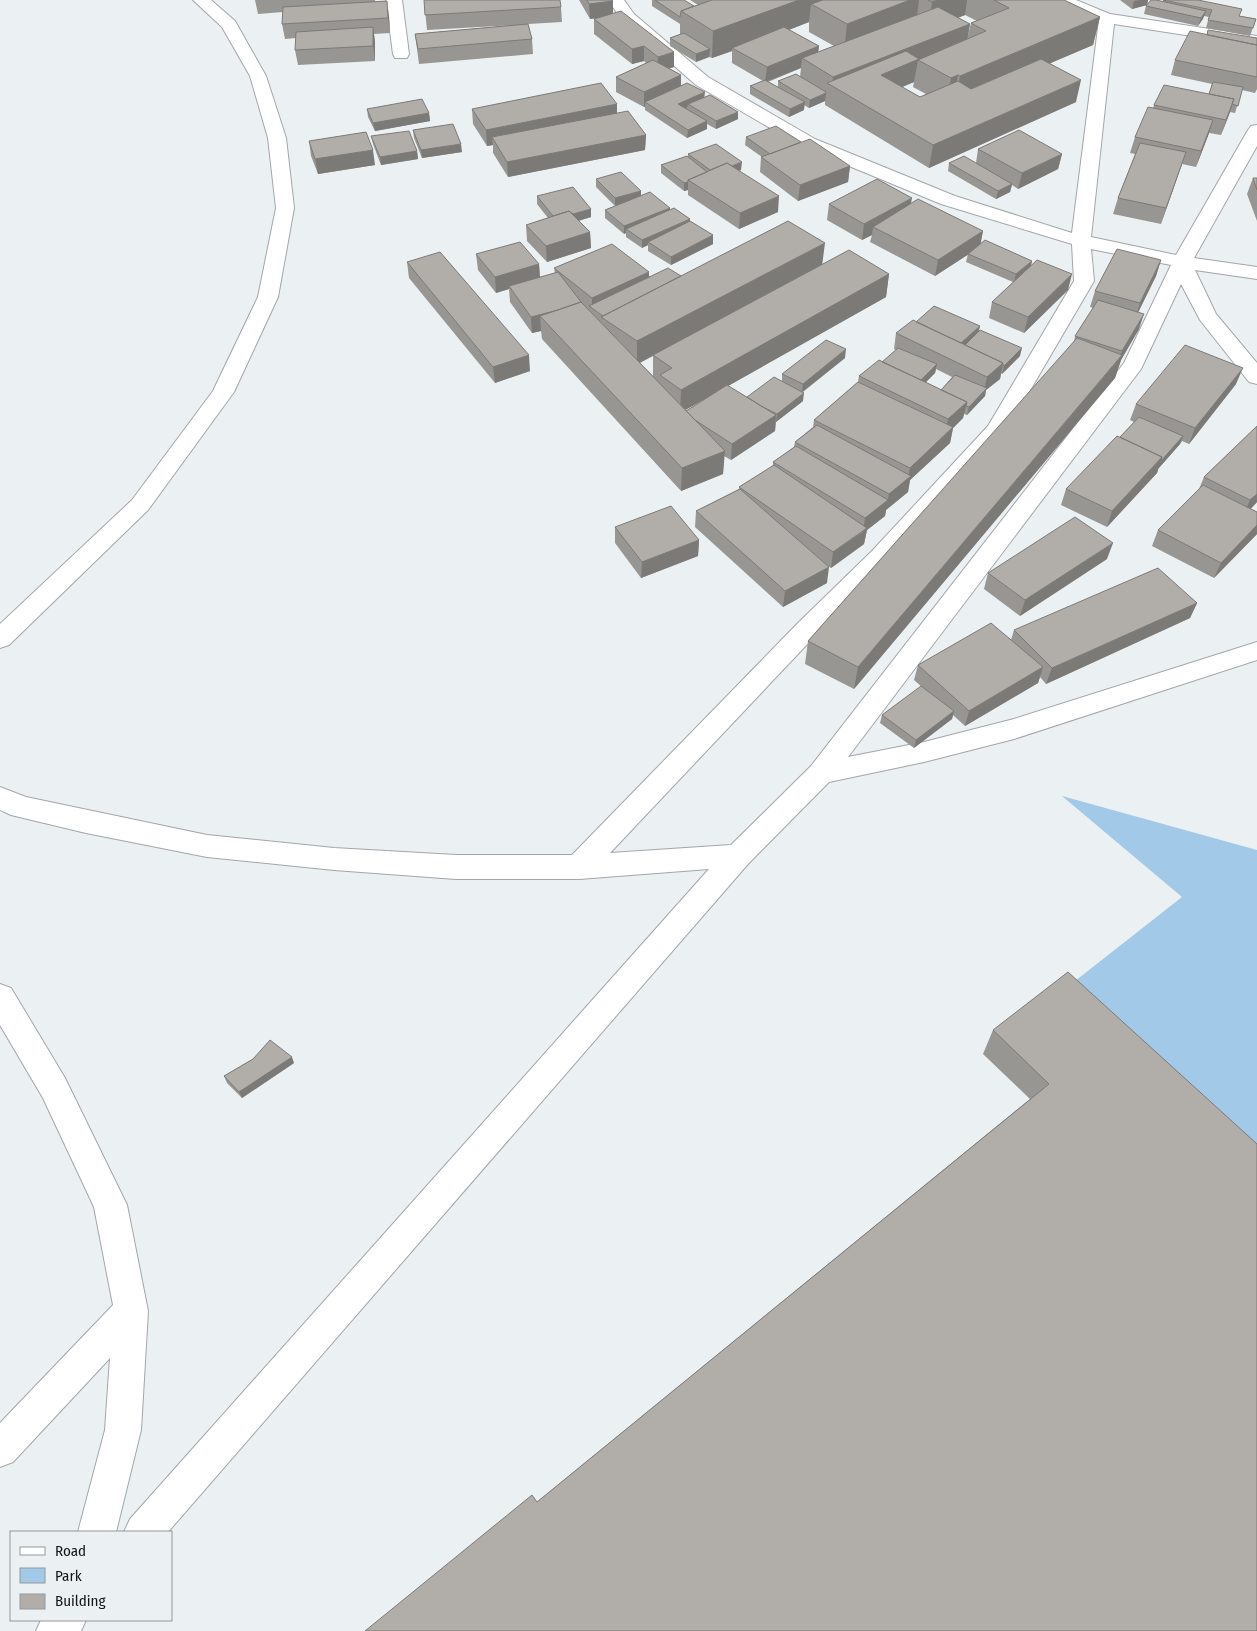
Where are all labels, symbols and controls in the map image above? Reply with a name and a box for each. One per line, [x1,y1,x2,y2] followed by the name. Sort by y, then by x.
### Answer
[10,1531,172,1621] legend
[55,1542,86,1560] text: Road
[55,1567,82,1585] text: Park
[55,1592,106,1610] text: Building

